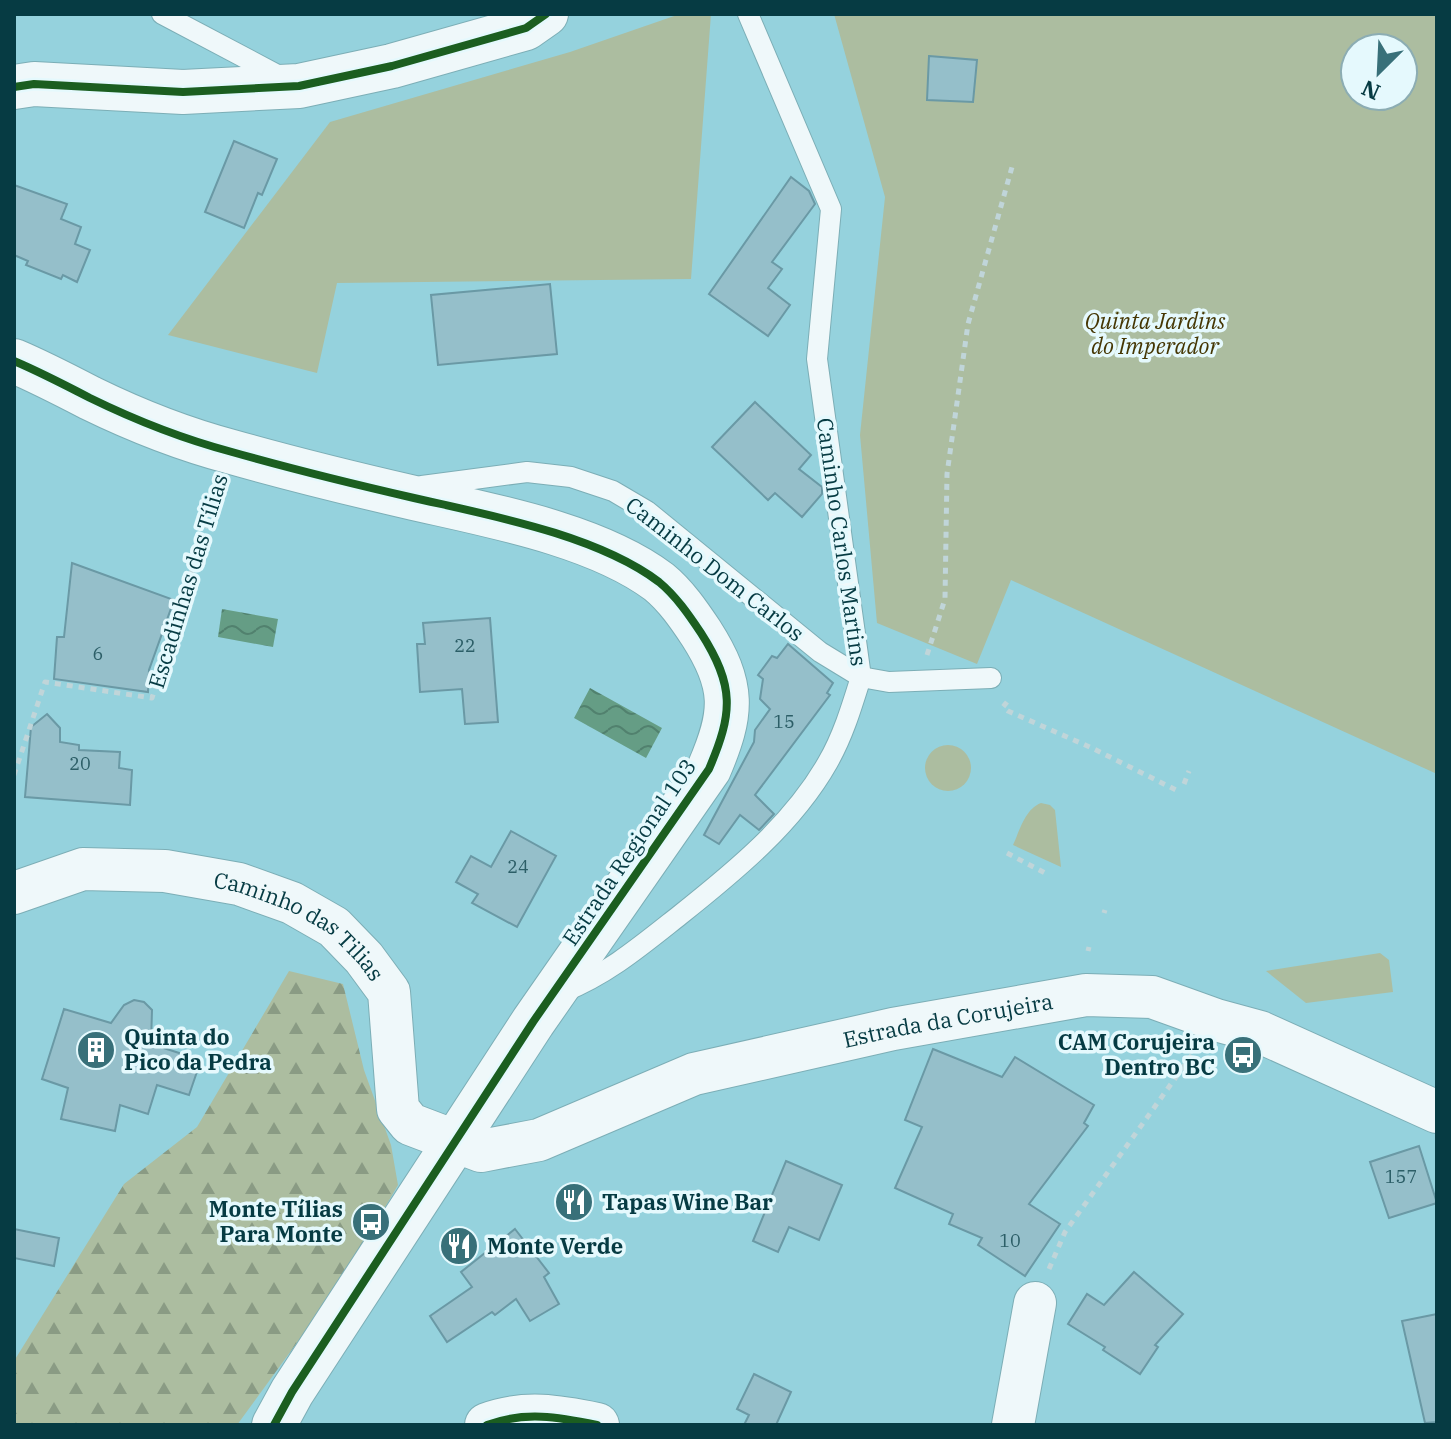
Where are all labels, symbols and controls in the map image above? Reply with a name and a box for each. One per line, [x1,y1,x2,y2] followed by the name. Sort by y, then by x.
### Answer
[1339,32,1419,112] north arrow
[1357,74,1385,108] text: N
[1085,306,1226,360] park label: Quinta Jardins do Imperador
[811,416,874,668] street label: Caminho Carlos Martins
[141,470,234,692] street label: Escadinhas das Tílias
[620,490,810,647] street label: Caminho Dom Carlos
[454,634,476,657] house number: 22
[93,642,103,665] house number: 6
[773,710,795,733] house number: 15
[69,752,91,775] house number: 20
[555,753,702,951] street label: Estrada Regional 103
[507,855,529,878] house number: 24
[212,865,391,986] street label: Caminho das Tilias
[840,986,1055,1054] street label: Estrada da Corujeira
[124,1022,272,1076] place label: Quinta do Pico da Pedra
[1058,1027,1215,1081] place label: CAM Corujeira Dentro BC
[75,1029,117,1071] building icon: Quinta do Pico da Pedra
[1222,1034,1264,1076] bus stop icon: CAM Corujeira Dentro BC
[1385,1165,1417,1188] house number: 157
[553,1181,595,1223] restaurant icon: Tapas Wine Bar
[602,1187,773,1216] place label: Tapas Wine Bar
[209,1194,343,1248] place label: Monte Tílias Para Monte
[350,1201,392,1243] bus stop icon: Monte Tílias Para Monte
[438,1225,480,1267] restaurant icon: Monte Verde
[999,1229,1021,1252] house number: 10
[487,1231,623,1260] place label: Monte Verde

